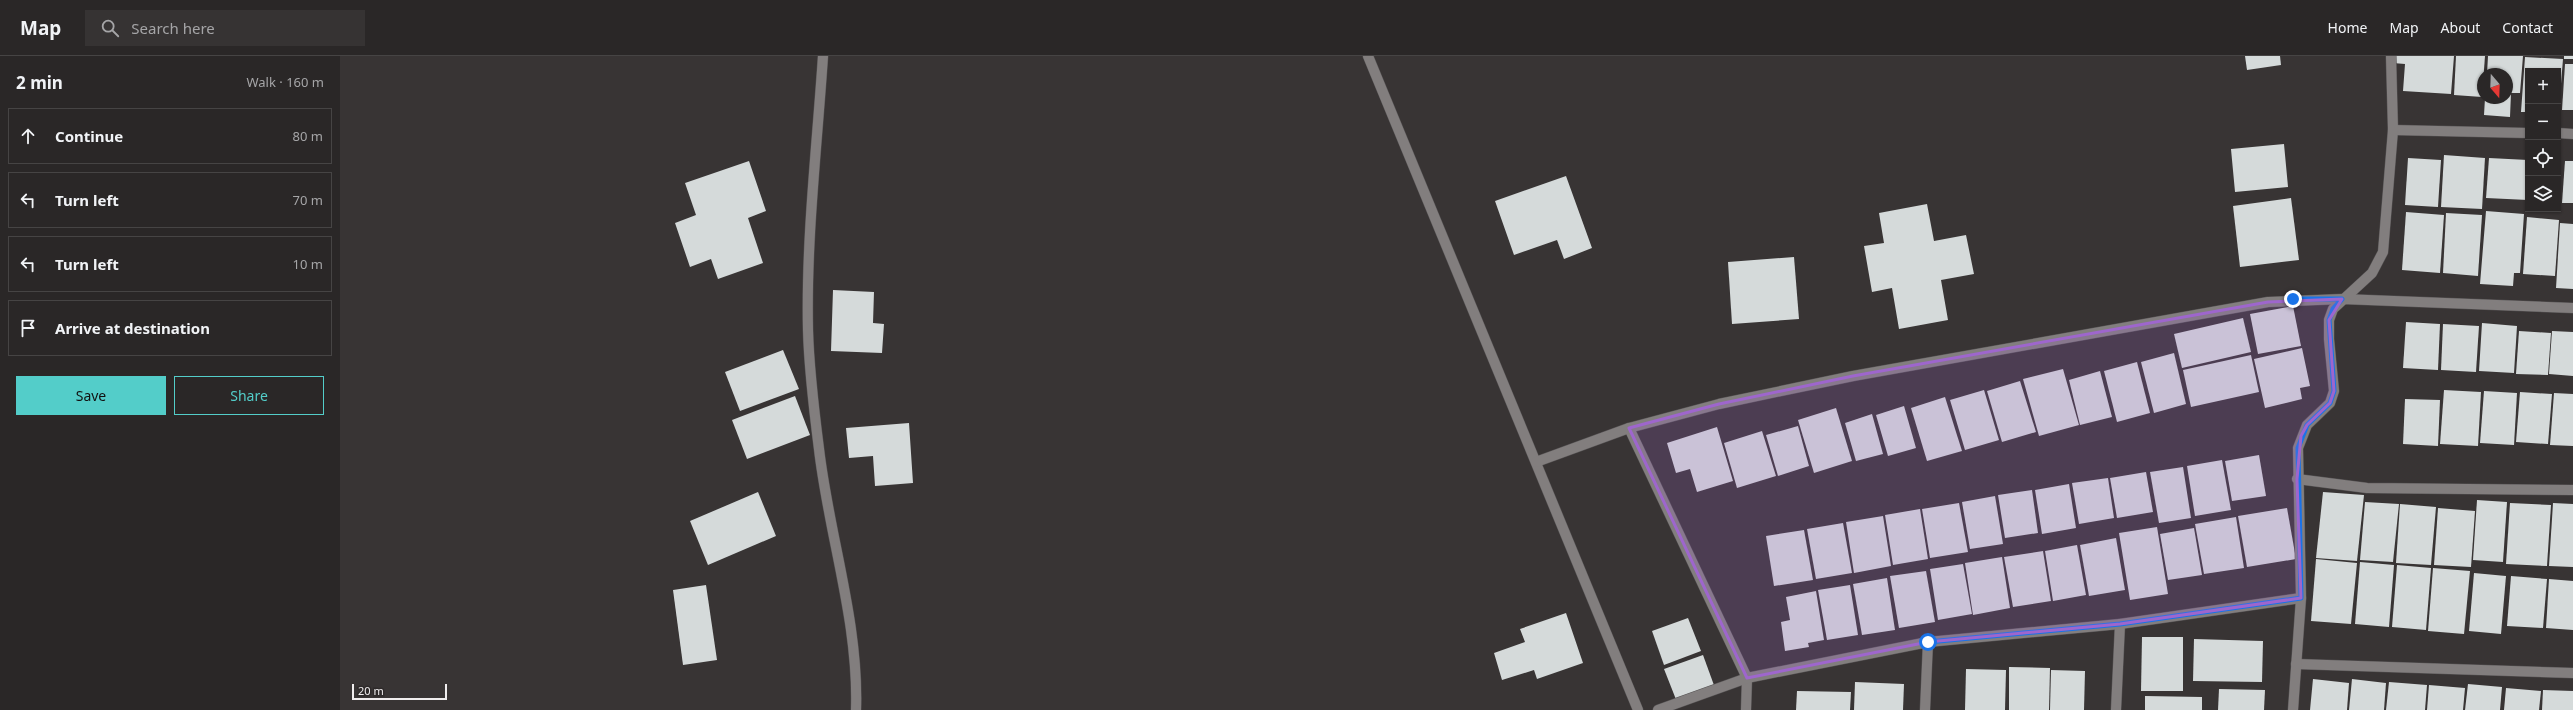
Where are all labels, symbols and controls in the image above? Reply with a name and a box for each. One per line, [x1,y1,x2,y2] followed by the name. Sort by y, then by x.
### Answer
[85,10,365,46] search box
[20,15,61,41] text: Map
[99,17,121,39] icon: search
[131,18,215,38] text: Search here
[2328,18,2367,37] text: Home
[2389,18,2419,37] text: Map
[2441,18,2480,37] text: About
[2502,18,2553,37] text: Contact
[2477,68,2513,104] north arrow
[2525,68,2561,212] map controls
[2525,68,2561,104] button: +
[16,71,63,94] text: 2 min
[246,73,324,91] text: Walk · 160 m
[2525,104,2561,140] button: −
[17,125,39,147] icon: ahead
[55,126,123,146] text: Continue
[293,127,323,145] text: 80 m
[2525,140,2561,176] button: locate
[2525,176,2561,212] button: layers
[17,189,39,211] icon: left
[55,190,119,210] text: Turn left
[293,191,323,209] text: 70 m
[17,253,39,275] icon: left
[55,254,119,274] text: Turn left
[293,255,323,273] text: 10 m
[2284,290,2302,308] route end
[17,317,39,339] icon: arrive
[55,318,210,338] text: Arrive at destination
[16,376,166,415] button: Save
[174,376,324,415] button: Share
[1919,633,1937,651] route start
[352,682,447,701] scale bar
[358,683,384,698] text: 20 m

